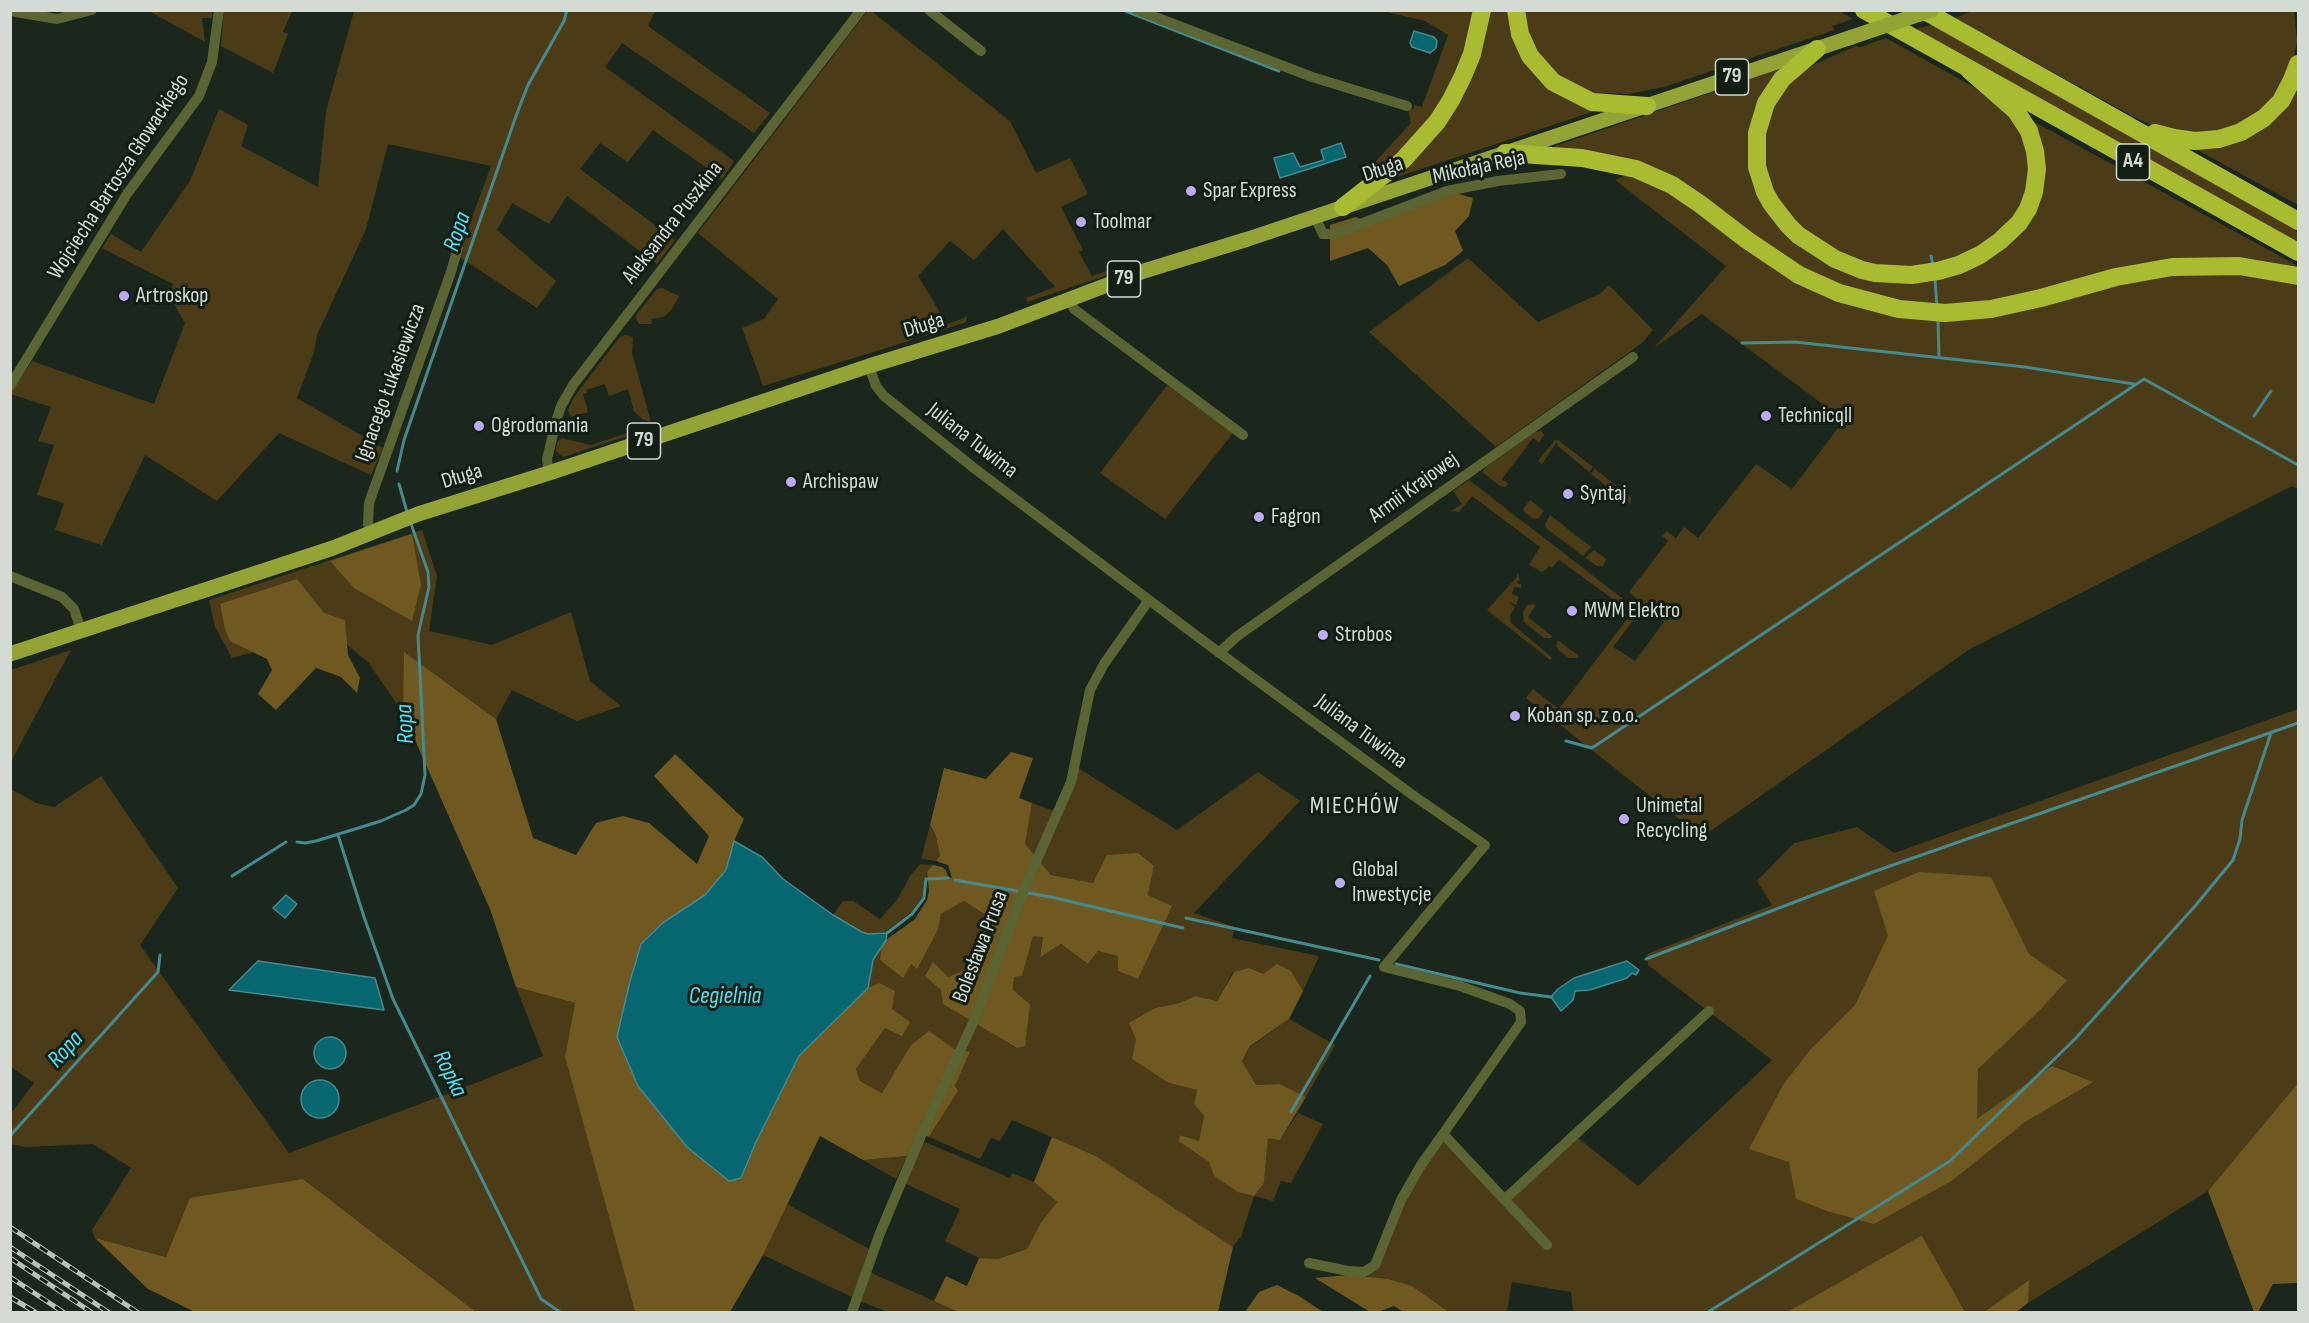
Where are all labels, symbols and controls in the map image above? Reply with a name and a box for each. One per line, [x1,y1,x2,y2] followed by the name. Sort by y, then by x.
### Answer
[1716,59,1748,95] road number: 79
[43,69,195,285] street label: Wojciecha Bartosza Głowackiego
[2116,144,2150,180] road number: A4
[1430,145,1528,191] street label: Mikołaja Reja
[1359,151,1407,189] street label: Długa
[617,157,729,289] street label: Aleksandra Puszkina
[1203,178,1297,204] place label: Spar Express
[1184,184,1198,198] marker: Spar Express
[438,209,478,255] water label: Ropa
[1093,209,1152,235] place label: Toolmar
[1074,215,1088,229] marker: Toolmar
[1108,261,1140,297] road number: 79
[136,283,208,309] place label: Artroskop
[117,289,131,303] marker: Artroskop
[350,300,432,466] street label: Ignacego Łukasiewicza
[900,307,948,345] street label: Długa
[921,397,1023,485] street label: Juliana Tuwima
[1778,403,1852,429] place label: Technicqll
[1759,409,1773,423] marker: Technicqll
[491,413,589,439] place label: Ogrodomania
[472,419,486,433] marker: Ogrodomania
[628,423,660,459] road number: 79
[1364,447,1464,529] street label: Armii Krajowej
[438,458,486,496] street label: Długa
[803,469,879,495] place label: Archispaw
[784,475,798,489] marker: Archispaw
[1580,481,1626,507] place label: Syntaj
[1561,487,1575,501] marker: Syntaj
[1271,504,1321,530] place label: Fagron
[1252,510,1266,524] marker: Fagron
[1584,598,1680,624] place label: MWM Elektro
[1565,604,1579,618] marker: MWM Elektro
[1335,622,1392,648] place label: Strobos
[1316,628,1330,642] marker: Strobos
[1310,689,1412,775] street label: Juliana Tuwima
[391,703,421,745] water label: Ropa
[1527,703,1638,729] place label: Koban sp. z o.o.
[1508,709,1522,723] marker: Koban sp. z o.o.
[1310,793,1400,821] district label: MIECHÓW
[1636,793,1707,844] place label: Unimetal Recycling
[1617,812,1631,826] marker: Unimetal Recycling
[1352,857,1432,908] place label: Global Inwestycje
[1333,876,1347,890] marker: Global Inwestycje
[948,888,1014,1006] street label: Bolesława Prusa
[689,983,761,1011] water label: Cegielnia
[42,1026,90,1074] water label: Ropa
[425,1046,473,1102] water label: Ropka

